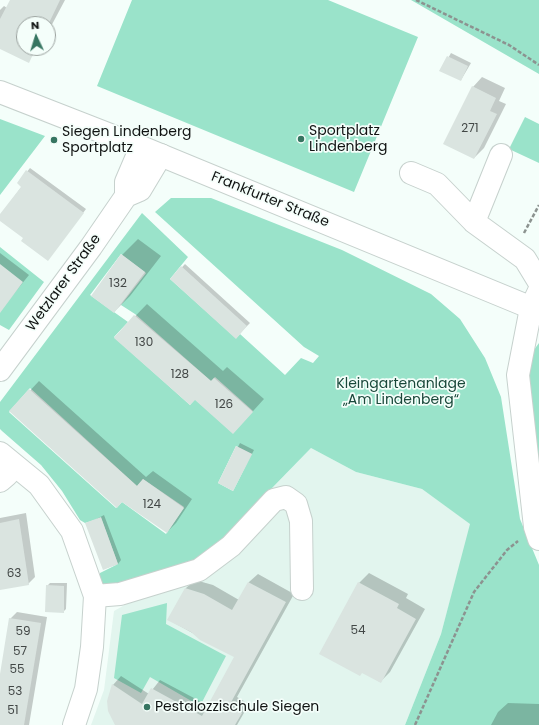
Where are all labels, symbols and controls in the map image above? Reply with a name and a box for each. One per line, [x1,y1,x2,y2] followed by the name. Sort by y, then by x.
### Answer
[16,16,56,56] north arrow
[31,17,40,33] text: N
[461,122,479,136] house number: 271
[309,123,387,156] place label: Sportplatz Lindenberg
[62,124,192,156] place label: Siegen Lindenberg Sportplatz
[296,134,306,144] marker: Sportplatz Lindenberg
[49,135,59,145] marker: Siegen Lindenberg Sportplatz
[209,169,331,231] street label: Frankfurter Straße
[23,231,105,335] street label: Wetzlarer Straße
[109,277,127,291] house number: 132
[135,336,153,350] house number: 130
[171,368,189,382] house number: 128
[336,376,466,408] park label: Kleingartenanlage „Am Lindenberg“
[215,398,233,412] house number: 126
[143,498,161,512] house number: 124
[7,567,21,581] house number: 63
[350,624,366,638] house number: 54
[15,625,31,639] house number: 59
[13,645,27,659] house number: 57
[9,663,25,677] house number: 55
[8,685,22,699] house number: 53
[155,699,319,715] place label: Pestalozzischule Siegen
[142,702,152,712] marker: Pestalozzischule Siegen
[7,704,19,718] house number: 51

